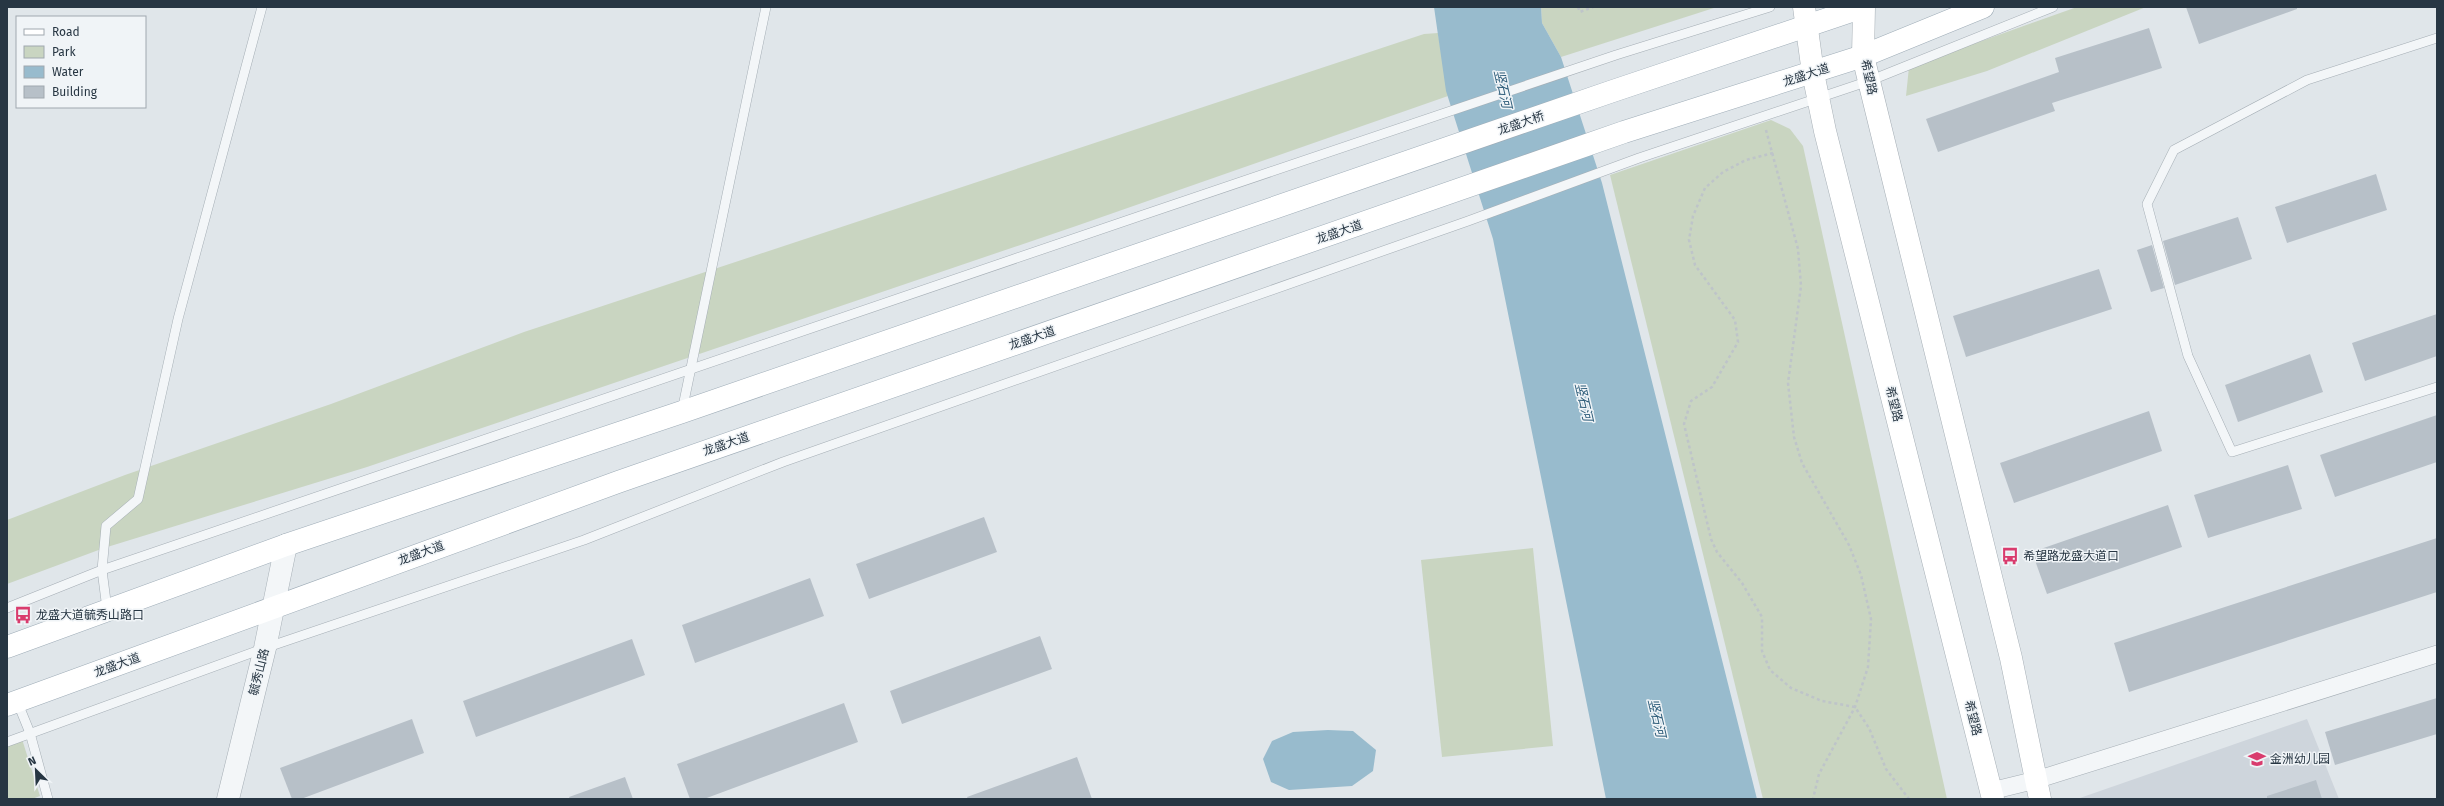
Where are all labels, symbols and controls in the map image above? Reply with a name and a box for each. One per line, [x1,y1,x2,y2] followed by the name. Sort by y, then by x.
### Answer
[16,16,146,108] legend
[52,25,80,39] text: Road
[52,45,76,59] text: Park
[1858,58,1880,96] street label: 希望路
[1781,61,1831,89] street label: 龙盛大道
[52,65,84,79] text: Water
[1491,68,1515,113] water label: 竖石河
[52,85,98,99] text: Building
[1496,109,1546,137] street label: 龙盛大桥
[1314,218,1364,246] street label: 龙盛大道
[1007,324,1057,352] street label: 龙盛大道
[1572,381,1596,426] water label: 竖石河
[1883,385,1905,423] street label: 希望路
[701,430,751,458] street label: 龙盛大道
[396,538,446,568] street label: 龙盛大道
[2000,546,2020,566] bus stop icon: 希望路龙盛大道口
[2023,549,2119,563] place label: 希望路龙盛大道口
[13,605,33,625] bus stop icon: 龙盛大道毓秀山路口
[36,608,144,622] place label: 龙盛大道毓秀山路口
[246,647,272,697] street label: 毓秀山路
[92,650,142,680] street label: 龙盛大道
[1645,697,1669,742] water label: 竖石河
[1962,699,1984,737] street label: 希望路
[2247,749,2267,769] school or university icon: 金洲幼儿园
[16,750,56,790] north arrow
[2270,752,2330,766] place label: 金洲幼儿园
[26,754,38,769] text: N

